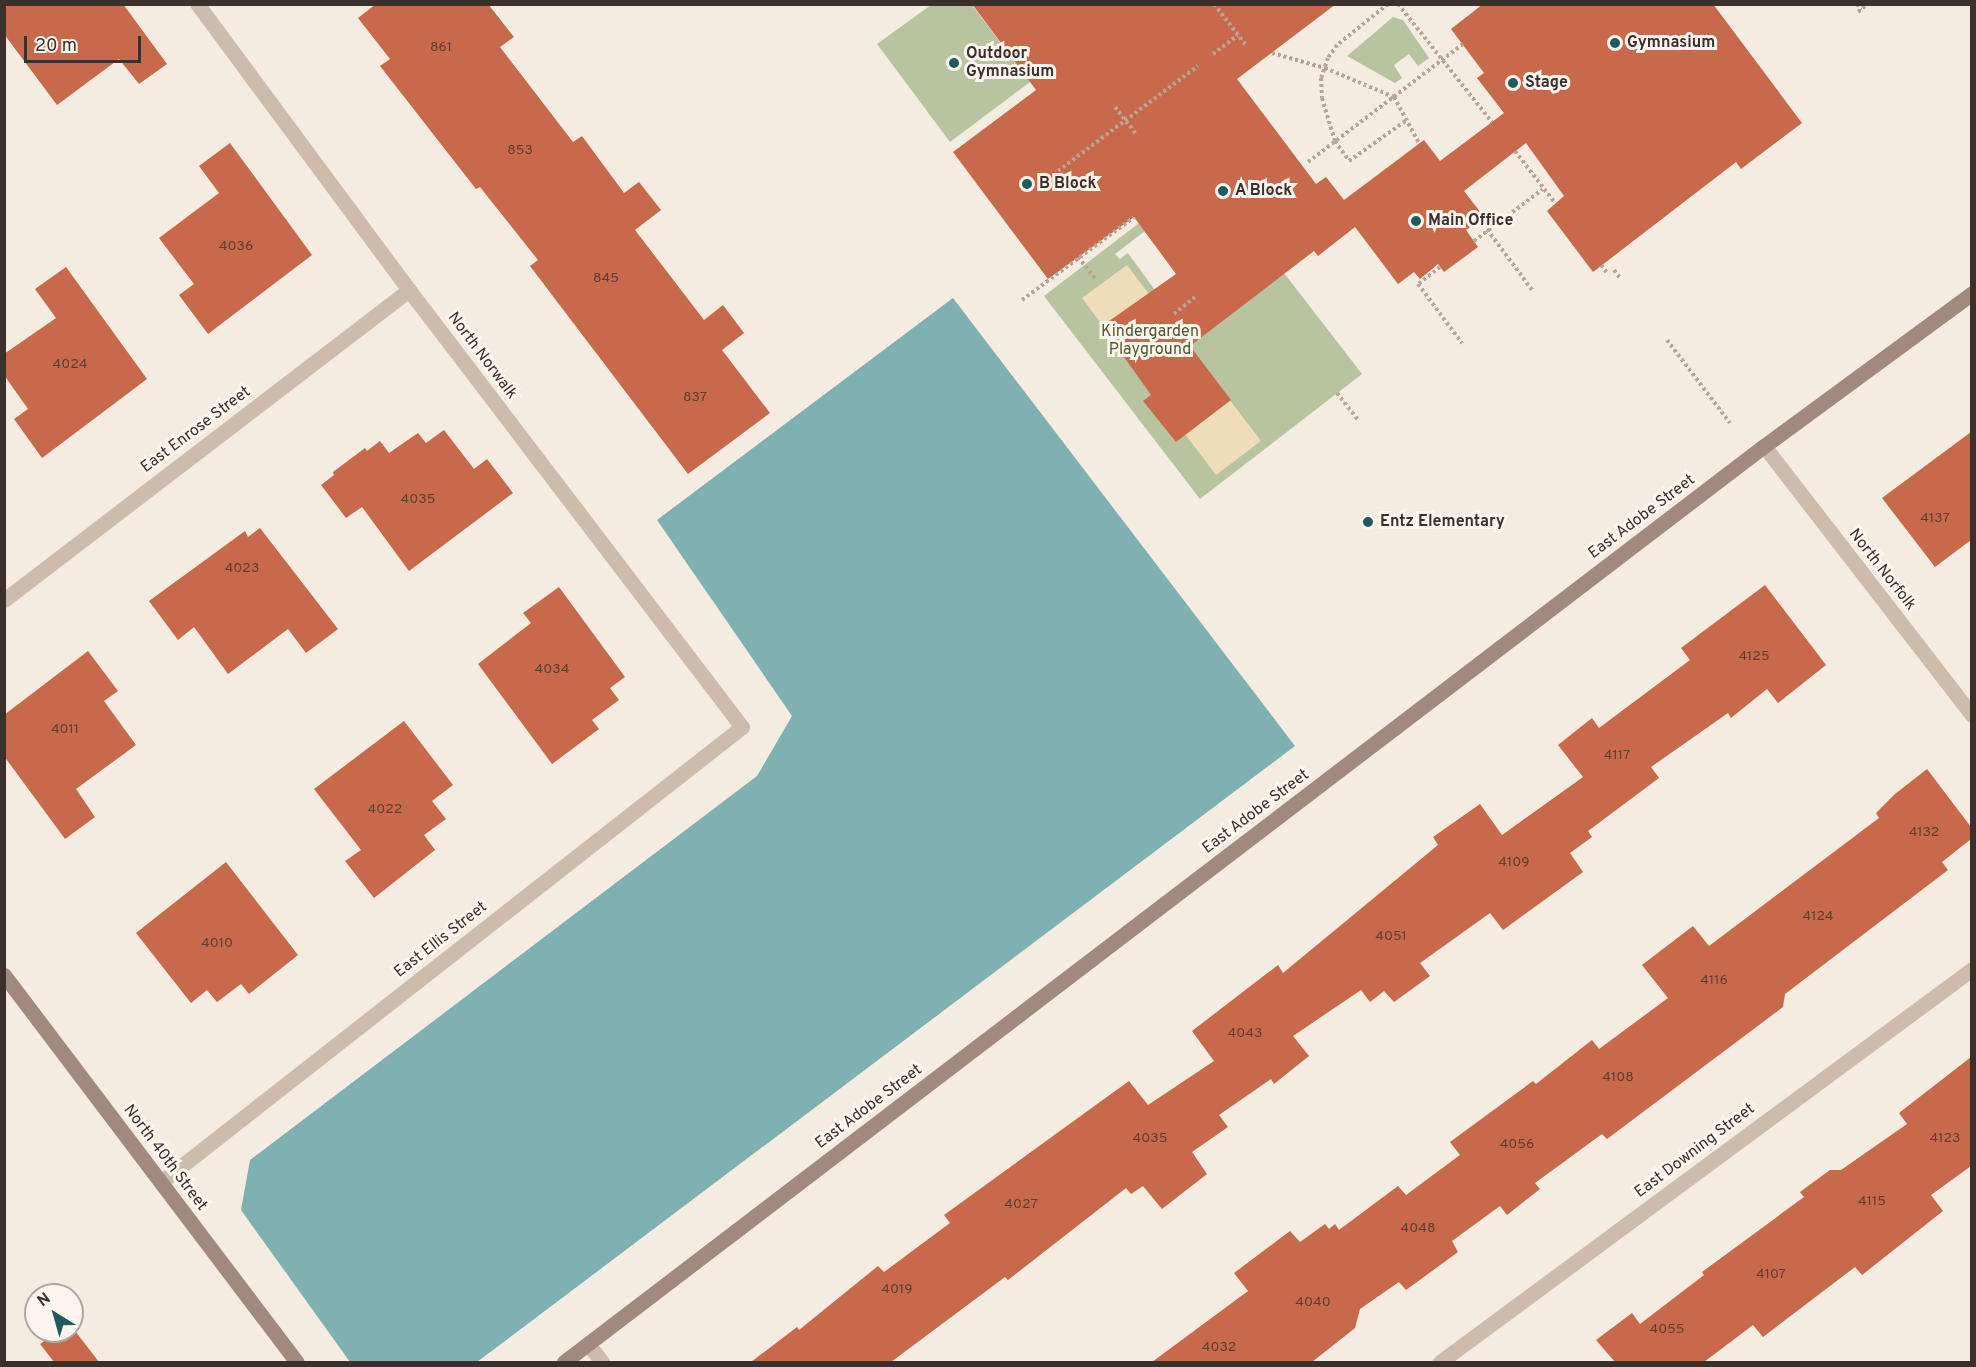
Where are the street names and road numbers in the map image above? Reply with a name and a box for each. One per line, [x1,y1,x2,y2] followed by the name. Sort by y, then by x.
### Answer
[443,309,521,403] street label: North Norwalk
[137,383,255,477] street label: East Enrose Street
[1585,470,1699,564] street label: East Adobe Street
[1844,525,1920,615] street label: North Norfolk
[1199,765,1313,859] street label: East Adobe Street
[391,898,491,982] street label: East Ellis Street
[812,1060,926,1154] street label: East Adobe Street
[1631,1100,1759,1202] street label: East Downing Street
[119,1101,211,1215] street label: North 40th Street

